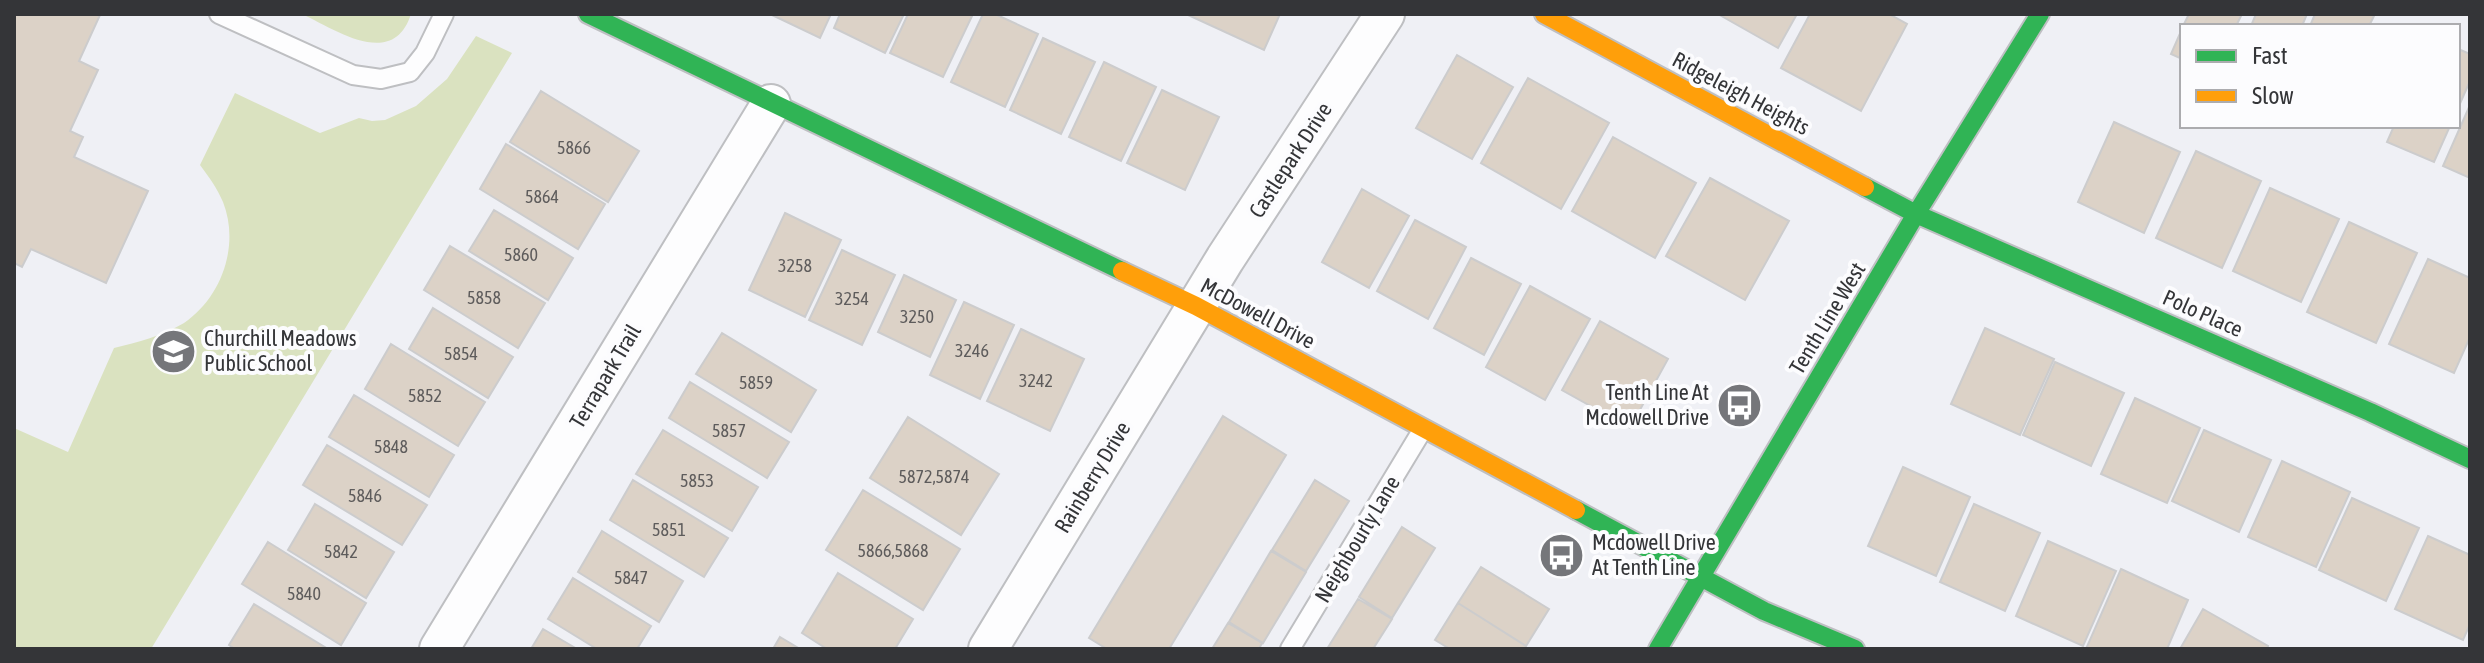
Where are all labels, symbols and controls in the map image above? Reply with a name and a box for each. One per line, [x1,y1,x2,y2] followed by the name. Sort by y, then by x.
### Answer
[2180,24,2460,128] legend
[2252,42,2288,69] text: Fast
[1668,46,1814,140] street label: Ridgeleigh Heights
[2252,82,2294,109] text: Slow
[1243,97,1337,223] street label: Castlepark Drive
[557,137,591,158] house number: 5866
[525,186,559,207] house number: 5864
[504,244,538,265] house number: 5860
[778,255,812,276] house number: 3258
[1783,257,1871,379] street label: Tenth Line West
[1196,272,1320,354] street label: McDowell Drive
[2159,284,2247,342] street label: Polo Place
[467,287,501,308] house number: 5858
[835,288,869,309] house number: 3254
[900,306,934,327] house number: 3250
[564,319,646,433] street label: Terrapark Trail
[204,325,357,376] place label: Churchill Meadows Public School
[149,327,197,375] school or university icon: Churchill Meadows Public School
[955,340,989,361] house number: 3246
[444,343,478,364] house number: 5854
[1019,370,1053,391] house number: 3242
[739,372,773,393] house number: 5859
[1585,379,1709,430] place label: Tenth Line At Mcdowell Drive
[1716,381,1764,429] bus stop icon: Tenth Line At Mcdowell Drive
[408,385,442,406] house number: 5852
[1049,417,1135,537] street label: Rainberry Drive
[712,420,746,441] house number: 5857
[374,436,408,457] house number: 5848
[899,466,969,487] house number: 5872,5874
[680,470,714,491] house number: 5853
[1309,471,1405,607] street label: Neighbourly Lane
[348,485,382,506] house number: 5846
[652,519,686,540] house number: 5851
[1592,529,1716,580] place label: Mcdowell Drive At Tenth Line
[1537,531,1585,579] bus stop icon: Mcdowell Drive At Tenth Line
[858,540,928,561] house number: 5866,5868
[324,541,358,562] house number: 5842
[614,567,648,588] house number: 5847
[287,583,321,604] house number: 5840

